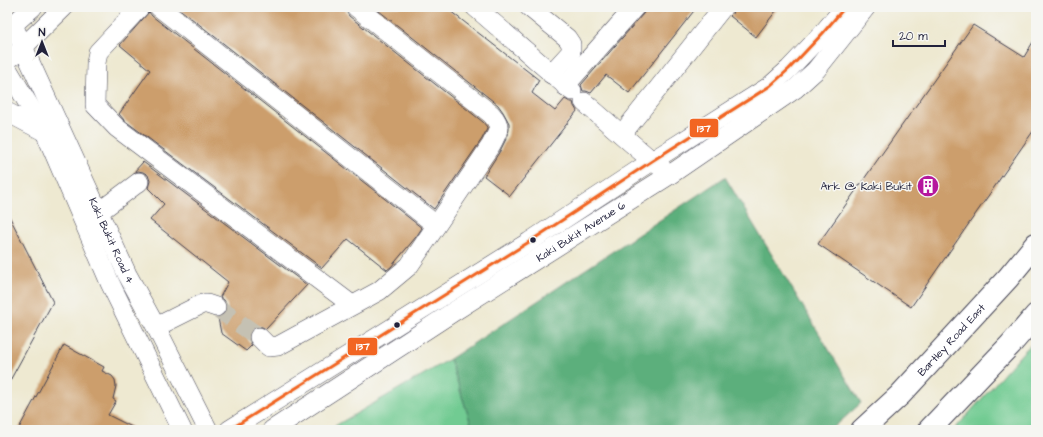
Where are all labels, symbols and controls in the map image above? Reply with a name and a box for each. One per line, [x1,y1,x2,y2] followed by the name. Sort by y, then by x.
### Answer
[22,22,62,62] north arrow
[893,22,945,48] scale bar
[39,25,46,40] text: N
[899,28,928,45] text: 20 m
[689,118,719,138] line badge: 137
[697,121,711,136] text: 137
[915,173,941,199] building icon: Ark @ Kaki Bukit
[820,179,913,194] place label: Ark @ Kaki Bukit
[85,195,138,287] street label: Kaki Bukit Road 4
[533,197,628,265] street label: Kaki Bukit Avenue 6
[528,235,538,245] unlabelled marker
[914,300,989,379] street label: Bartley Road East
[392,320,402,330] unlabelled marker
[347,337,378,356] line badge: 137
[356,339,370,354] text: 137

